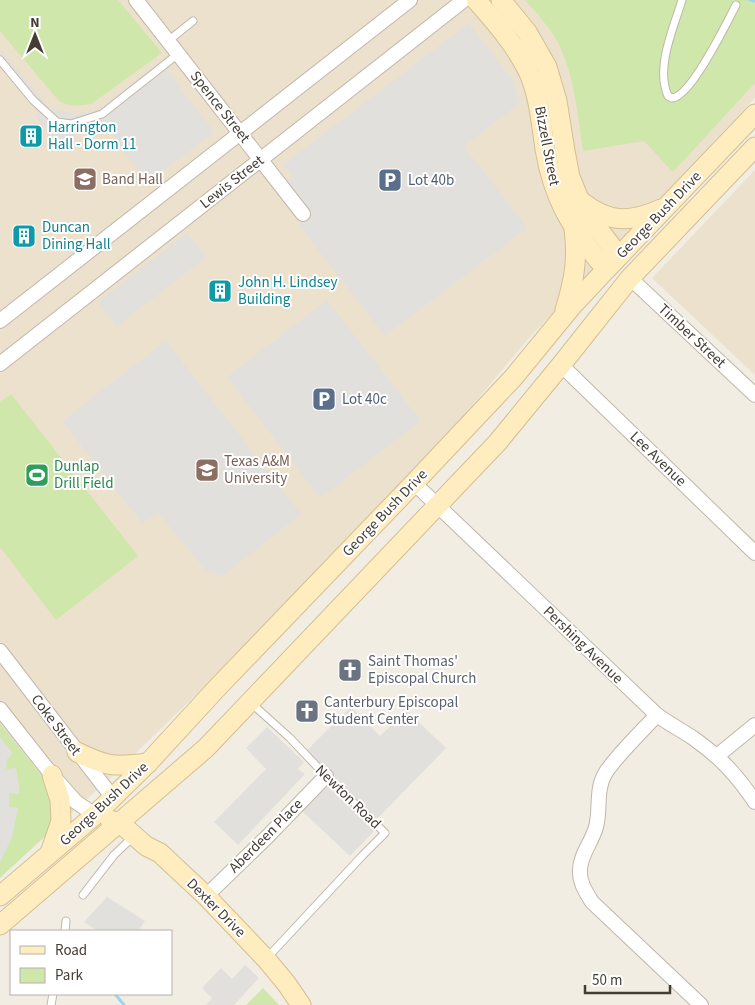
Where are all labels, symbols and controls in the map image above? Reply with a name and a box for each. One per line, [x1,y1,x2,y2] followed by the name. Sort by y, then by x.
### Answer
[10,10,60,60] north arrow
[30,13,40,33] text: N
[185,66,255,148] street label: Spence Street
[529,104,565,188] street label: Bizzell Street
[48,117,137,155] place label: Harrington Hall - Dorm 11
[18,123,44,149] building icon: Harrington Hall - Dorm 11
[196,150,268,214] street label: Lewis Street
[72,166,98,192] school or university icon: Band Hall
[612,166,706,264] street label: George Bush Drive
[377,167,403,193] parking icon: Lot 40b
[102,169,163,190] place label: Band Hall
[408,170,454,191] place label: Lot 40b
[42,217,111,255] place label: Duncan Dining Hall
[11,223,37,249] building icon: Duncan Dining Hall
[238,272,338,310] place label: John H. Lindsey Building
[207,278,233,304] building icon: John H. Lindsey Building
[654,299,730,373] street label: Timber Street
[311,386,337,412] parking icon: Lot 40c
[342,389,387,410] place label: Lot 40c
[625,427,691,491] street label: Lee Avenue
[224,451,290,489] place label: Texas A&M University
[54,456,113,494] place label: Dunlap Drill Field
[194,457,220,483] school or university icon: Texas A&M University
[24,462,50,488] sports icon: Dunlap Drill Field
[338,464,432,562] street label: George Bush Drive
[538,601,628,689] street label: Pershing Avenue
[368,651,476,689] place label: Saint Thomas' Episcopal Church
[337,657,363,683] church icon: Saint Thomas' Episcopal Church
[26,690,86,760] street label: Coke Street
[324,692,458,730] place label: Canterbury Episcopal Student Center
[294,698,320,724] church icon: Canterbury Episcopal Student Center
[55,757,153,851] street label: George Bush Drive
[310,760,386,834] street label: Newton Road
[224,794,308,878] street label: Aberdeen Place
[182,874,250,942] street label: Dexter Drive
[10,930,172,995] legend
[55,940,87,961] text: Road
[585,962,670,994] scale bar
[55,965,84,986] text: Park
[592,970,622,991] text: 50 m

